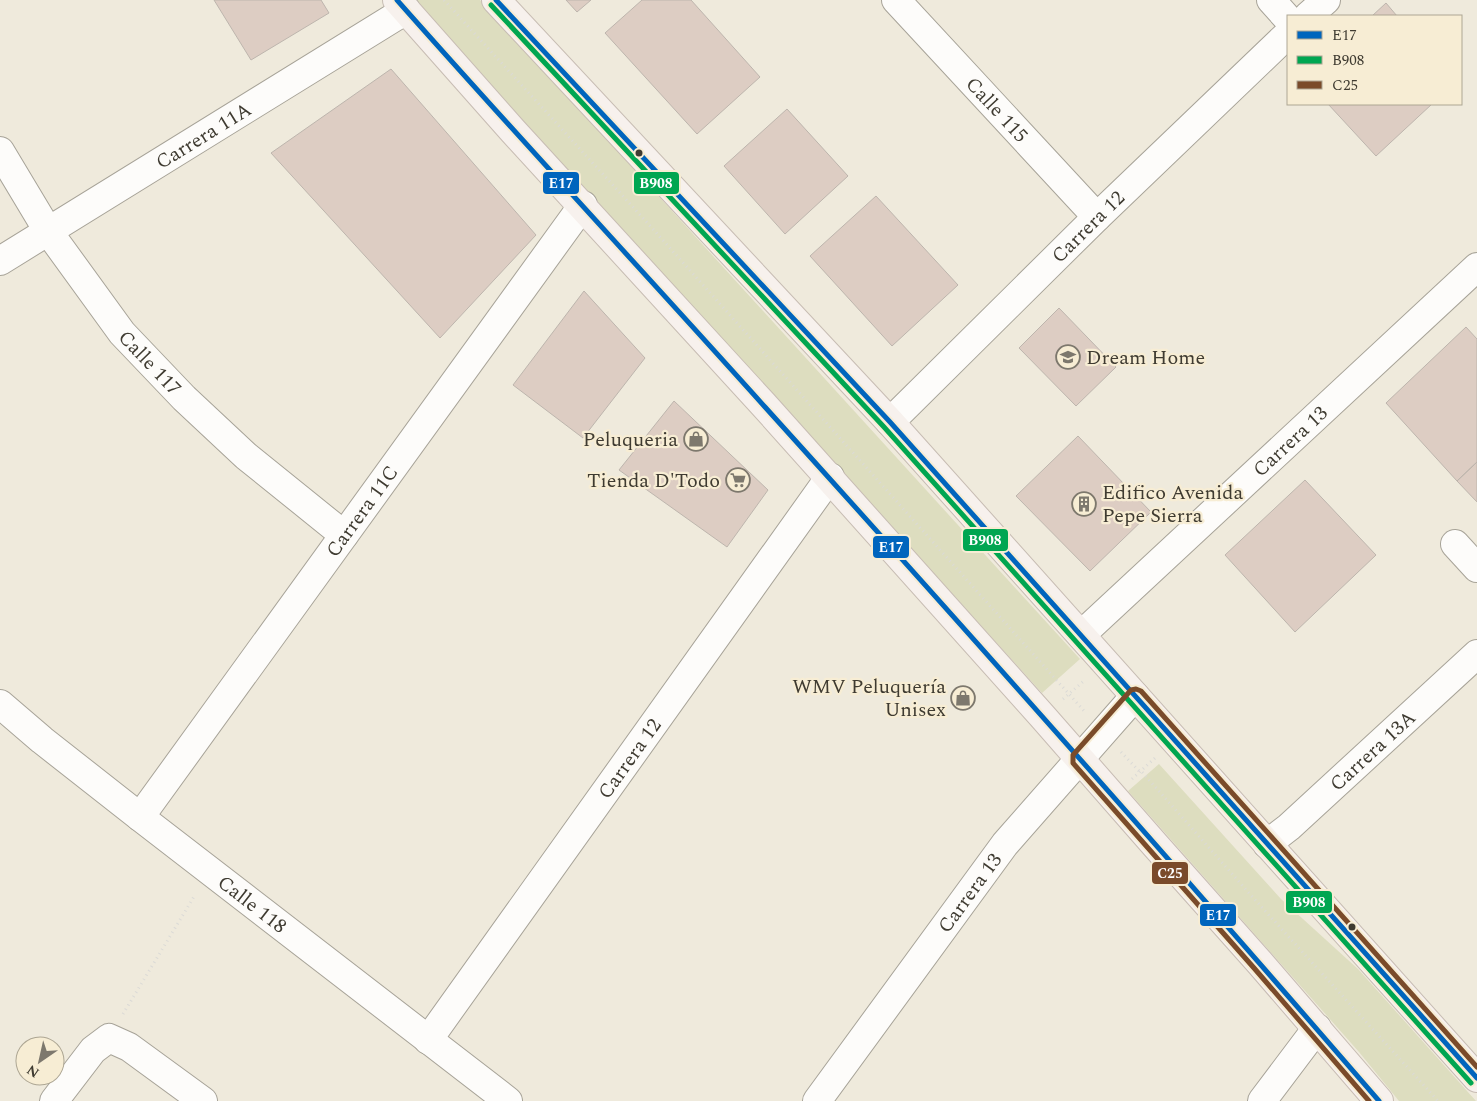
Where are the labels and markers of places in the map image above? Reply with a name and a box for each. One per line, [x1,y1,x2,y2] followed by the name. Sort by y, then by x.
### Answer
[634,148,644,158] unlabelled marker
[1086,343,1205,373] place label: Dream Home
[1055,344,1081,370] school or university icon: Dream Home
[583,425,678,455] place label: Peluqueria
[683,426,709,452] shop icon: Peluqueria
[587,466,720,496] place label: Tienda D'Todo
[725,467,751,493] supermarket icon: Tienda D'Todo
[1102,478,1243,531] place label: Edifico Avenida Pepe Sierra
[1071,491,1097,517] building icon: Edifico Avenida Pepe Sierra
[792,672,946,725] place label: WMV Peluquería Unisex
[950,685,976,711] shop icon: WMV Peluquería Unisex
[1347,922,1357,932] unlabelled marker

